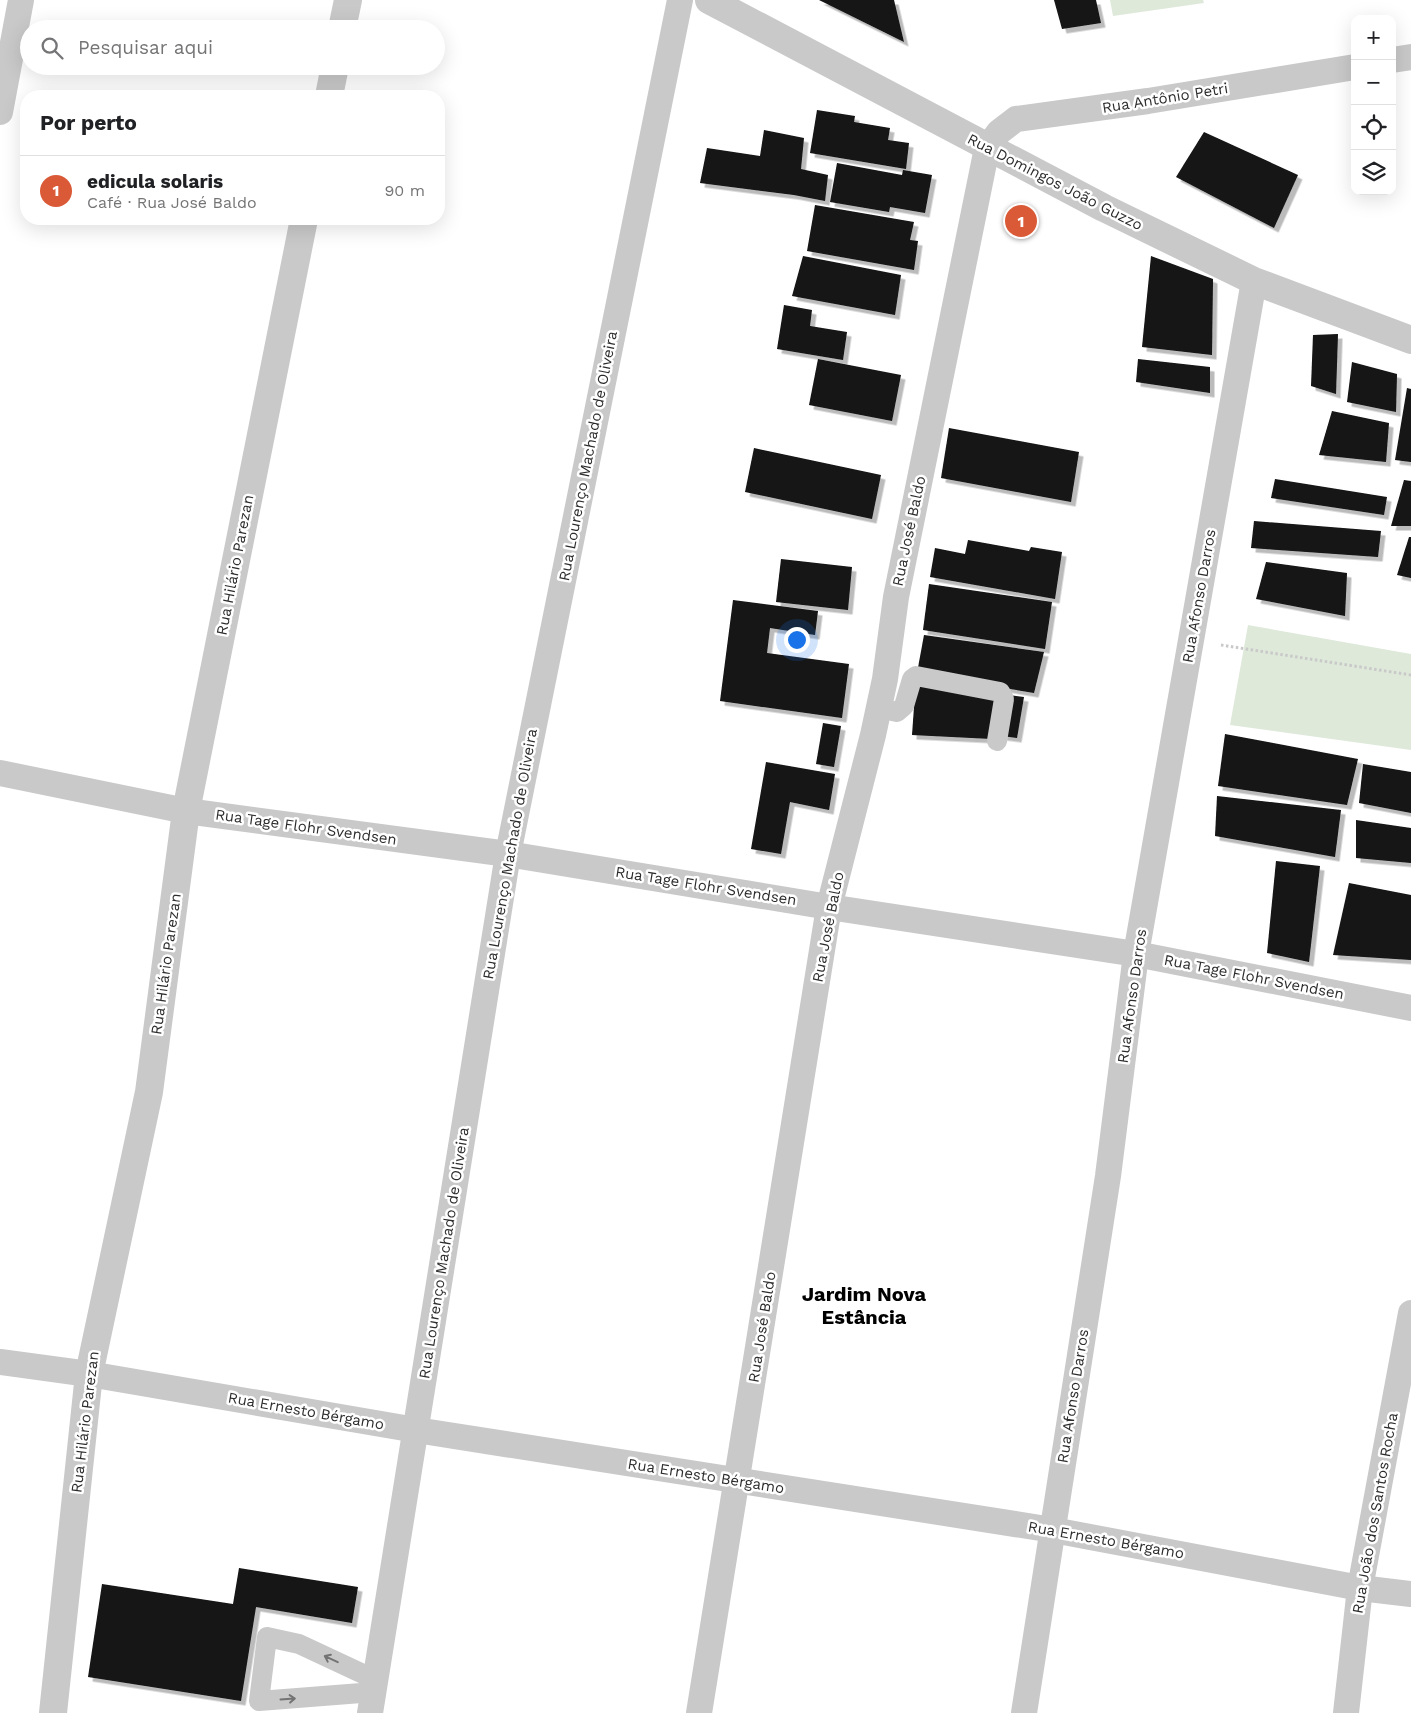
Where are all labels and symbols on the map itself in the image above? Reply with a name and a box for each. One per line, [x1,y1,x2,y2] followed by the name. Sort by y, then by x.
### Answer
[1101,79,1229,117] street label: Rua Antônio Petri
[964,130,1146,234] street label: Rua Domingos João Guzzo
[1005,202,1037,240] pin: 1
[555,329,621,583] street label: Rua Lourenço Machado de Oliveira
[889,474,929,588] street label: Rua José Baldo
[213,493,257,637] street label: Rua Hilário Parezan
[1178,528,1220,664] street label: Rua Afonso Darros
[784,627,810,653] your location
[479,727,541,981] street label: Rua Lourenço Machado de Oliveira
[214,805,398,849] street label: Rua Tage Flohr Svendsen
[614,863,798,909] street label: Rua Tage Flohr Svendsen
[808,870,848,984] street label: Rua José Baldo
[147,892,185,1036] street label: Rua Hilário Parezan
[1114,928,1150,1064] street label: Rua Afonso Darros
[1162,951,1346,1003] street label: Rua Tage Flohr Svendsen
[415,1125,473,1380] street label: Rua Lourenço Machado de Oliveira
[744,1270,780,1384] street label: Rua José Baldo
[802,1282,927,1329] district label: Jardim Nova Estância
[1054,1328,1093,1464] street label: Rua Afonso Darros
[67,1350,103,1494] street label: Rua Hilário Parezan
[227,1388,385,1434] street label: Rua Ernesto Bérgamo
[1348,1411,1402,1615] street label: Rua João dos Santos Rocha
[626,1455,786,1497] street label: Rua Ernesto Bérgamo
[1027,1517,1185,1563] street label: Rua Ernesto Bérgamo
[324,1654,339,1664] one-way arrow
[280,1695,296,1704] one-way arrow

